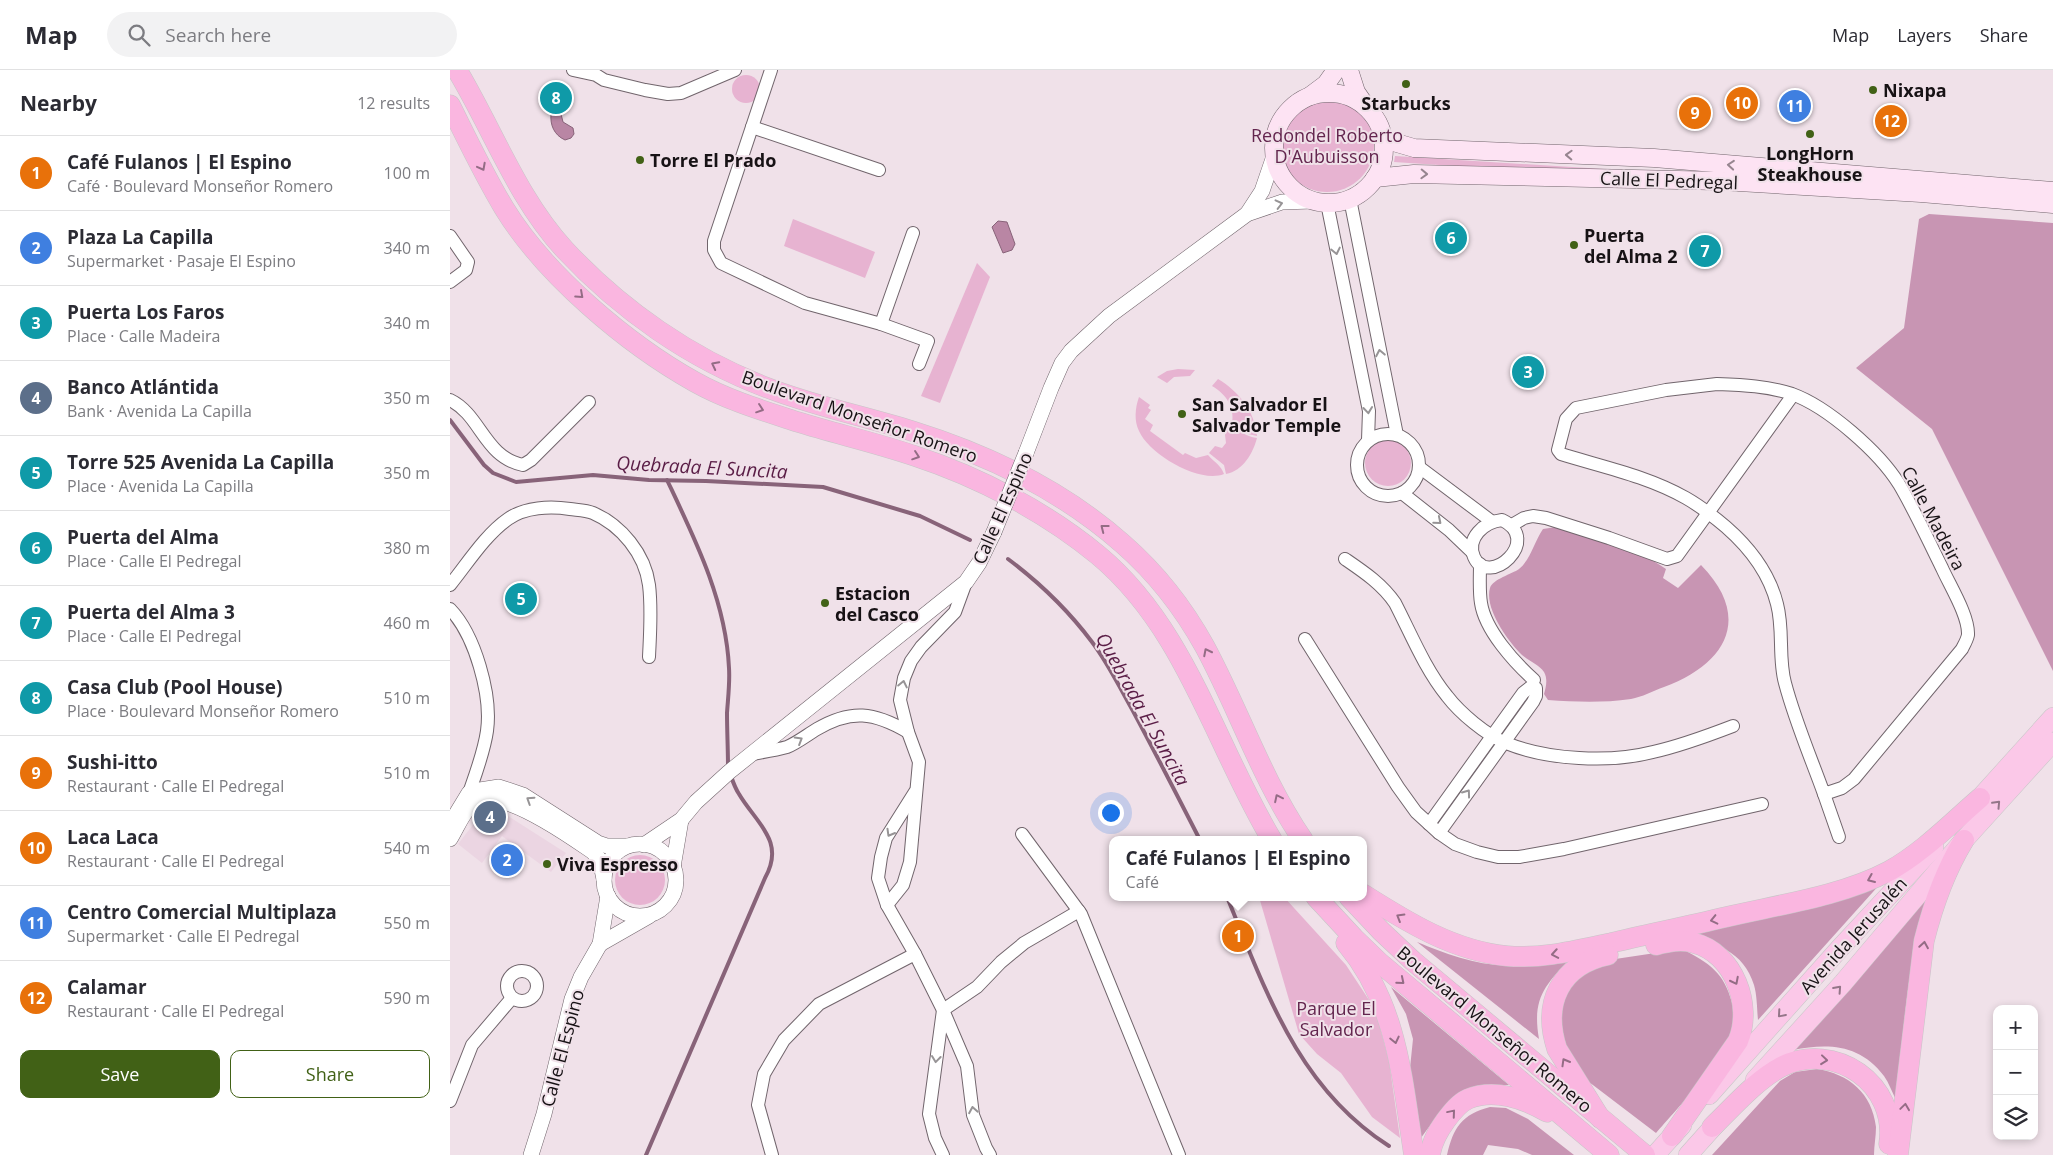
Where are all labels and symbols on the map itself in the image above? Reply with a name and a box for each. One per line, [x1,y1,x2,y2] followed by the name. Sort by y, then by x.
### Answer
[1400,78,1412,90] marker: Starbucks
[1883,78,1947,102] place label: Nixapa
[540,79,572,117] pin: 8
[1726,84,1758,122] pin: 10
[1867,84,1879,96] marker: Nixapa
[1779,87,1811,125] pin: 11
[1361,91,1451,115] place label: Starbucks
[1679,94,1711,132] pin: 9
[1875,102,1907,140] pin: 12
[1251,123,1403,168] park label: Redondel Roberto D'Aubuisson
[1804,128,1816,140] marker: LongHorn Steakhouse
[1758,141,1862,186] place label: LongHorn Steakhouse
[650,148,776,172] place label: Torre El Prado
[1564,150,1572,160] one-way arrow
[634,154,646,166] marker: Torre El Prado
[1726,160,1734,171] one-way arrow
[476,162,486,171] one-way arrow
[1600,166,1738,194] street label: Calle El Pedregal
[1420,169,1428,179] one-way arrow
[1274,199,1283,210] one-way arrow
[1435,219,1467,257] pin: 6
[1584,223,1678,268] place label: Puerta del Alma 2
[1689,232,1721,270] pin: 7
[1568,239,1580,251] marker: Puerta del Alma 2
[1331,247,1341,256] one-way arrow
[574,290,583,299] one-way arrow
[1375,348,1386,357] one-way arrow
[1512,353,1544,391] pin: 3
[711,361,720,371] one-way arrow
[739,364,981,468] street label: Boulevard Monseñor Romero
[1192,392,1341,437] place label: San Salvador El Salvador Temple
[756,403,764,413] one-way arrow
[1362,407,1373,415] one-way arrow
[1176,408,1188,420] marker: San Salvador El Salvador Temple
[967,448,1037,568] street label: Calle El Espino
[616,450,789,484] water label: Quebrada El Suncita
[911,450,920,460] one-way arrow
[1897,462,1971,574] street label: Calle Madeira
[1432,516,1441,524] one-way arrow
[1100,525,1110,534] one-way arrow
[505,580,537,618] pin: 5
[835,581,919,626] place label: Estacion del Casco
[819,597,831,609] marker: Estacion del Casco
[1090,628,1196,790] water label: Quebrada El Suncita
[1203,648,1213,657] one-way arrow
[897,680,908,689] one-way arrow
[793,737,802,747] one-way arrow
[1461,790,1471,799] one-way arrow
[1274,794,1284,803] one-way arrow
[527,797,536,806] one-way arrow
[474,798,506,836] pin: 4
[1098,800,1124,826] your location
[1991,800,2000,809] one-way arrow
[886,828,896,837] one-way arrow
[491,841,523,879] pin: 2
[557,852,678,876] place label: Viva Espresso
[541,858,553,870] marker: Viva Espresso
[1794,871,1912,999] street label: Avenida Jerusalén
[1867,872,1876,883] one-way arrow
[1397,914,1406,924] one-way arrow
[1709,914,1718,925] one-way arrow
[1222,917,1254,955] pin: 1
[1392,940,1598,1118] street label: Boulevard Monseñor Romero
[1918,941,1928,950] one-way arrow
[1551,949,1559,959] one-way arrow
[1395,975,1404,984] one-way arrow
[1729,976,1739,985] one-way arrow
[1832,985,1841,994] one-way arrow
[535,987,589,1109] street label: Calle El Espino
[1296,996,1376,1041] park label: Parque El Salvador
[1778,1009,1787,1018] one-way arrow
[1389,1035,1400,1044] one-way arrow
[931,1055,942,1063] one-way arrow
[1821,1055,1829,1066] one-way arrow
[1561,1059,1571,1068] one-way arrow
[1899,1102,1909,1111] one-way arrow
[968,1105,979,1113] one-way arrow
[1446,1109,1455,1118] one-way arrow

